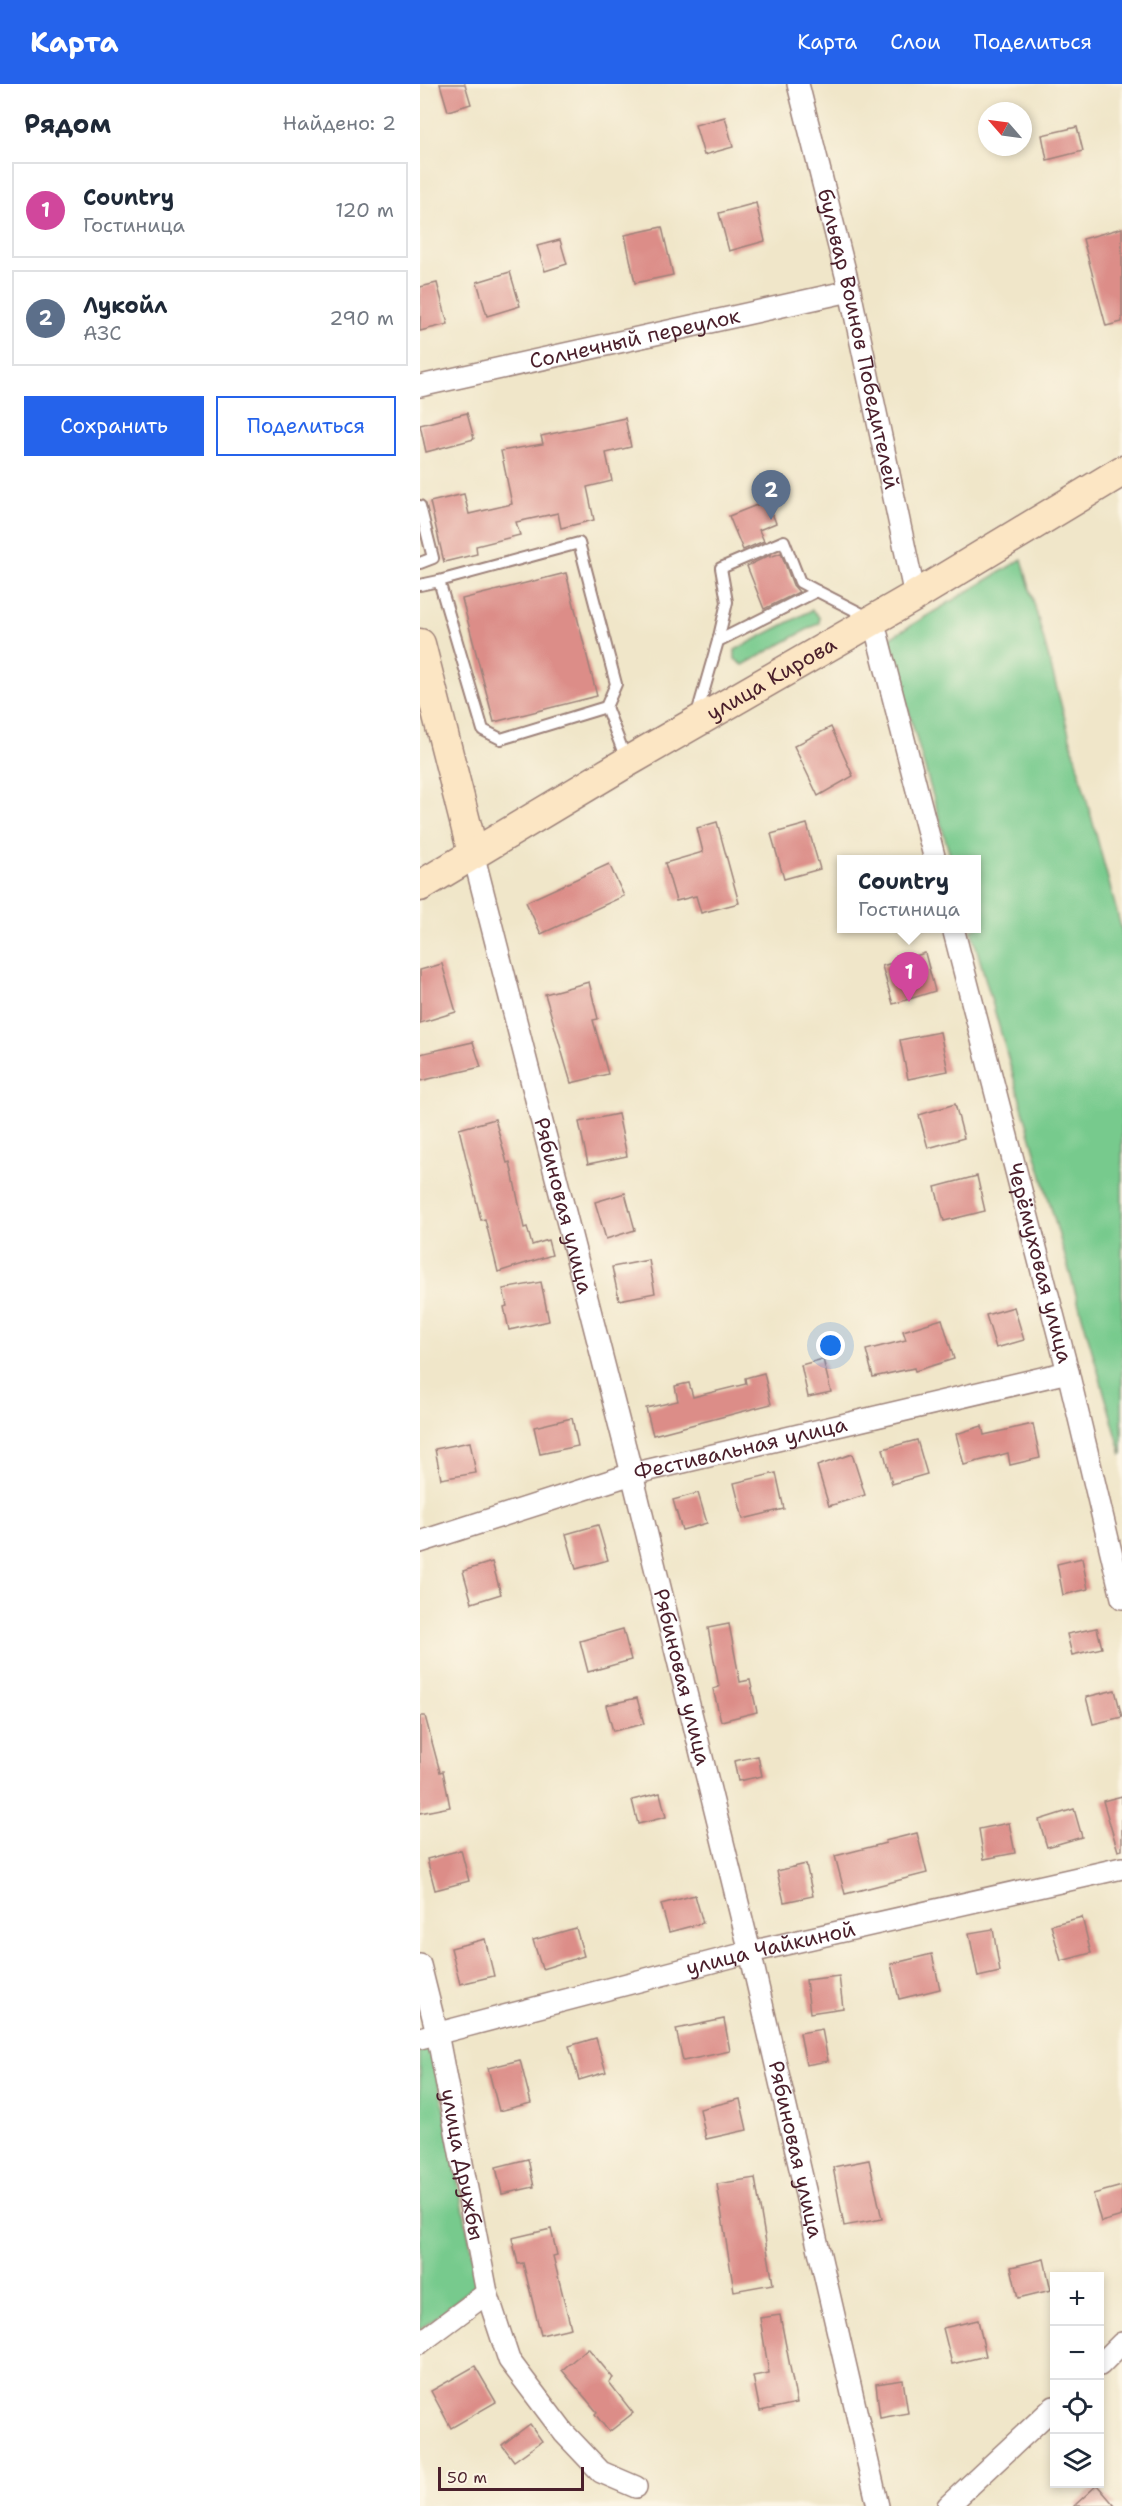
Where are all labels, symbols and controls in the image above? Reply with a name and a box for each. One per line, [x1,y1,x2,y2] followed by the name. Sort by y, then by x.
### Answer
[30,23,119,61] text: Карта
[797,28,857,56] text: Карта
[890,28,941,56] text: Слои
[974,28,1092,56] text: Поделиться
[978,102,1032,156] north arrow
[24,106,111,141] text: Рядом
[283,110,396,136] text: Найдено: 2
[83,183,174,212] text: Country
[811,186,906,492] street label: бульвар Воинов Победителей
[41,197,50,223] text: 1
[335,197,394,223] text: 120 m
[83,212,185,238] text: Гостиница
[83,291,167,320] text: Лукойл
[527,302,743,375] street label: Солнечный переулок
[39,305,53,331] text: 2
[329,305,394,331] text: 290 m
[83,320,121,346] text: АЗС
[24,396,204,456] button: Сохранить
[216,396,396,456] button: Поделиться
[752,470,790,520] pin: 2
[701,630,842,727] street label: улица Кирова
[837,855,981,933] popup
[858,867,949,896] text: Country
[858,896,960,922] text: Гостиница
[890,952,928,1002] pin: 1
[527,1114,599,1297] street label: Рябиновая улица
[1000,1160,1079,1366] street label: Черёмуховая улица
[816,1331,845,1360] your location
[631,1410,850,1487] street label: Фестивальная улица
[647,1586,717,1768] street label: Рябиновая улица
[683,1915,858,1982] street label: улица Чайкиной
[762,2058,830,2241] street label: Рябиновая улица
[434,2086,491,2243] street label: улица Дружбы
[1050,2272,1104,2488] map controls
[1050,2272,1104,2326] button: +
[1050,2326,1104,2380] button: −
[1050,2380,1104,2434] button: locate
[1050,2434,1104,2488] button: layers
[438,2464,584,2492] scale bar
[447,2467,487,2488] text: 50 m

